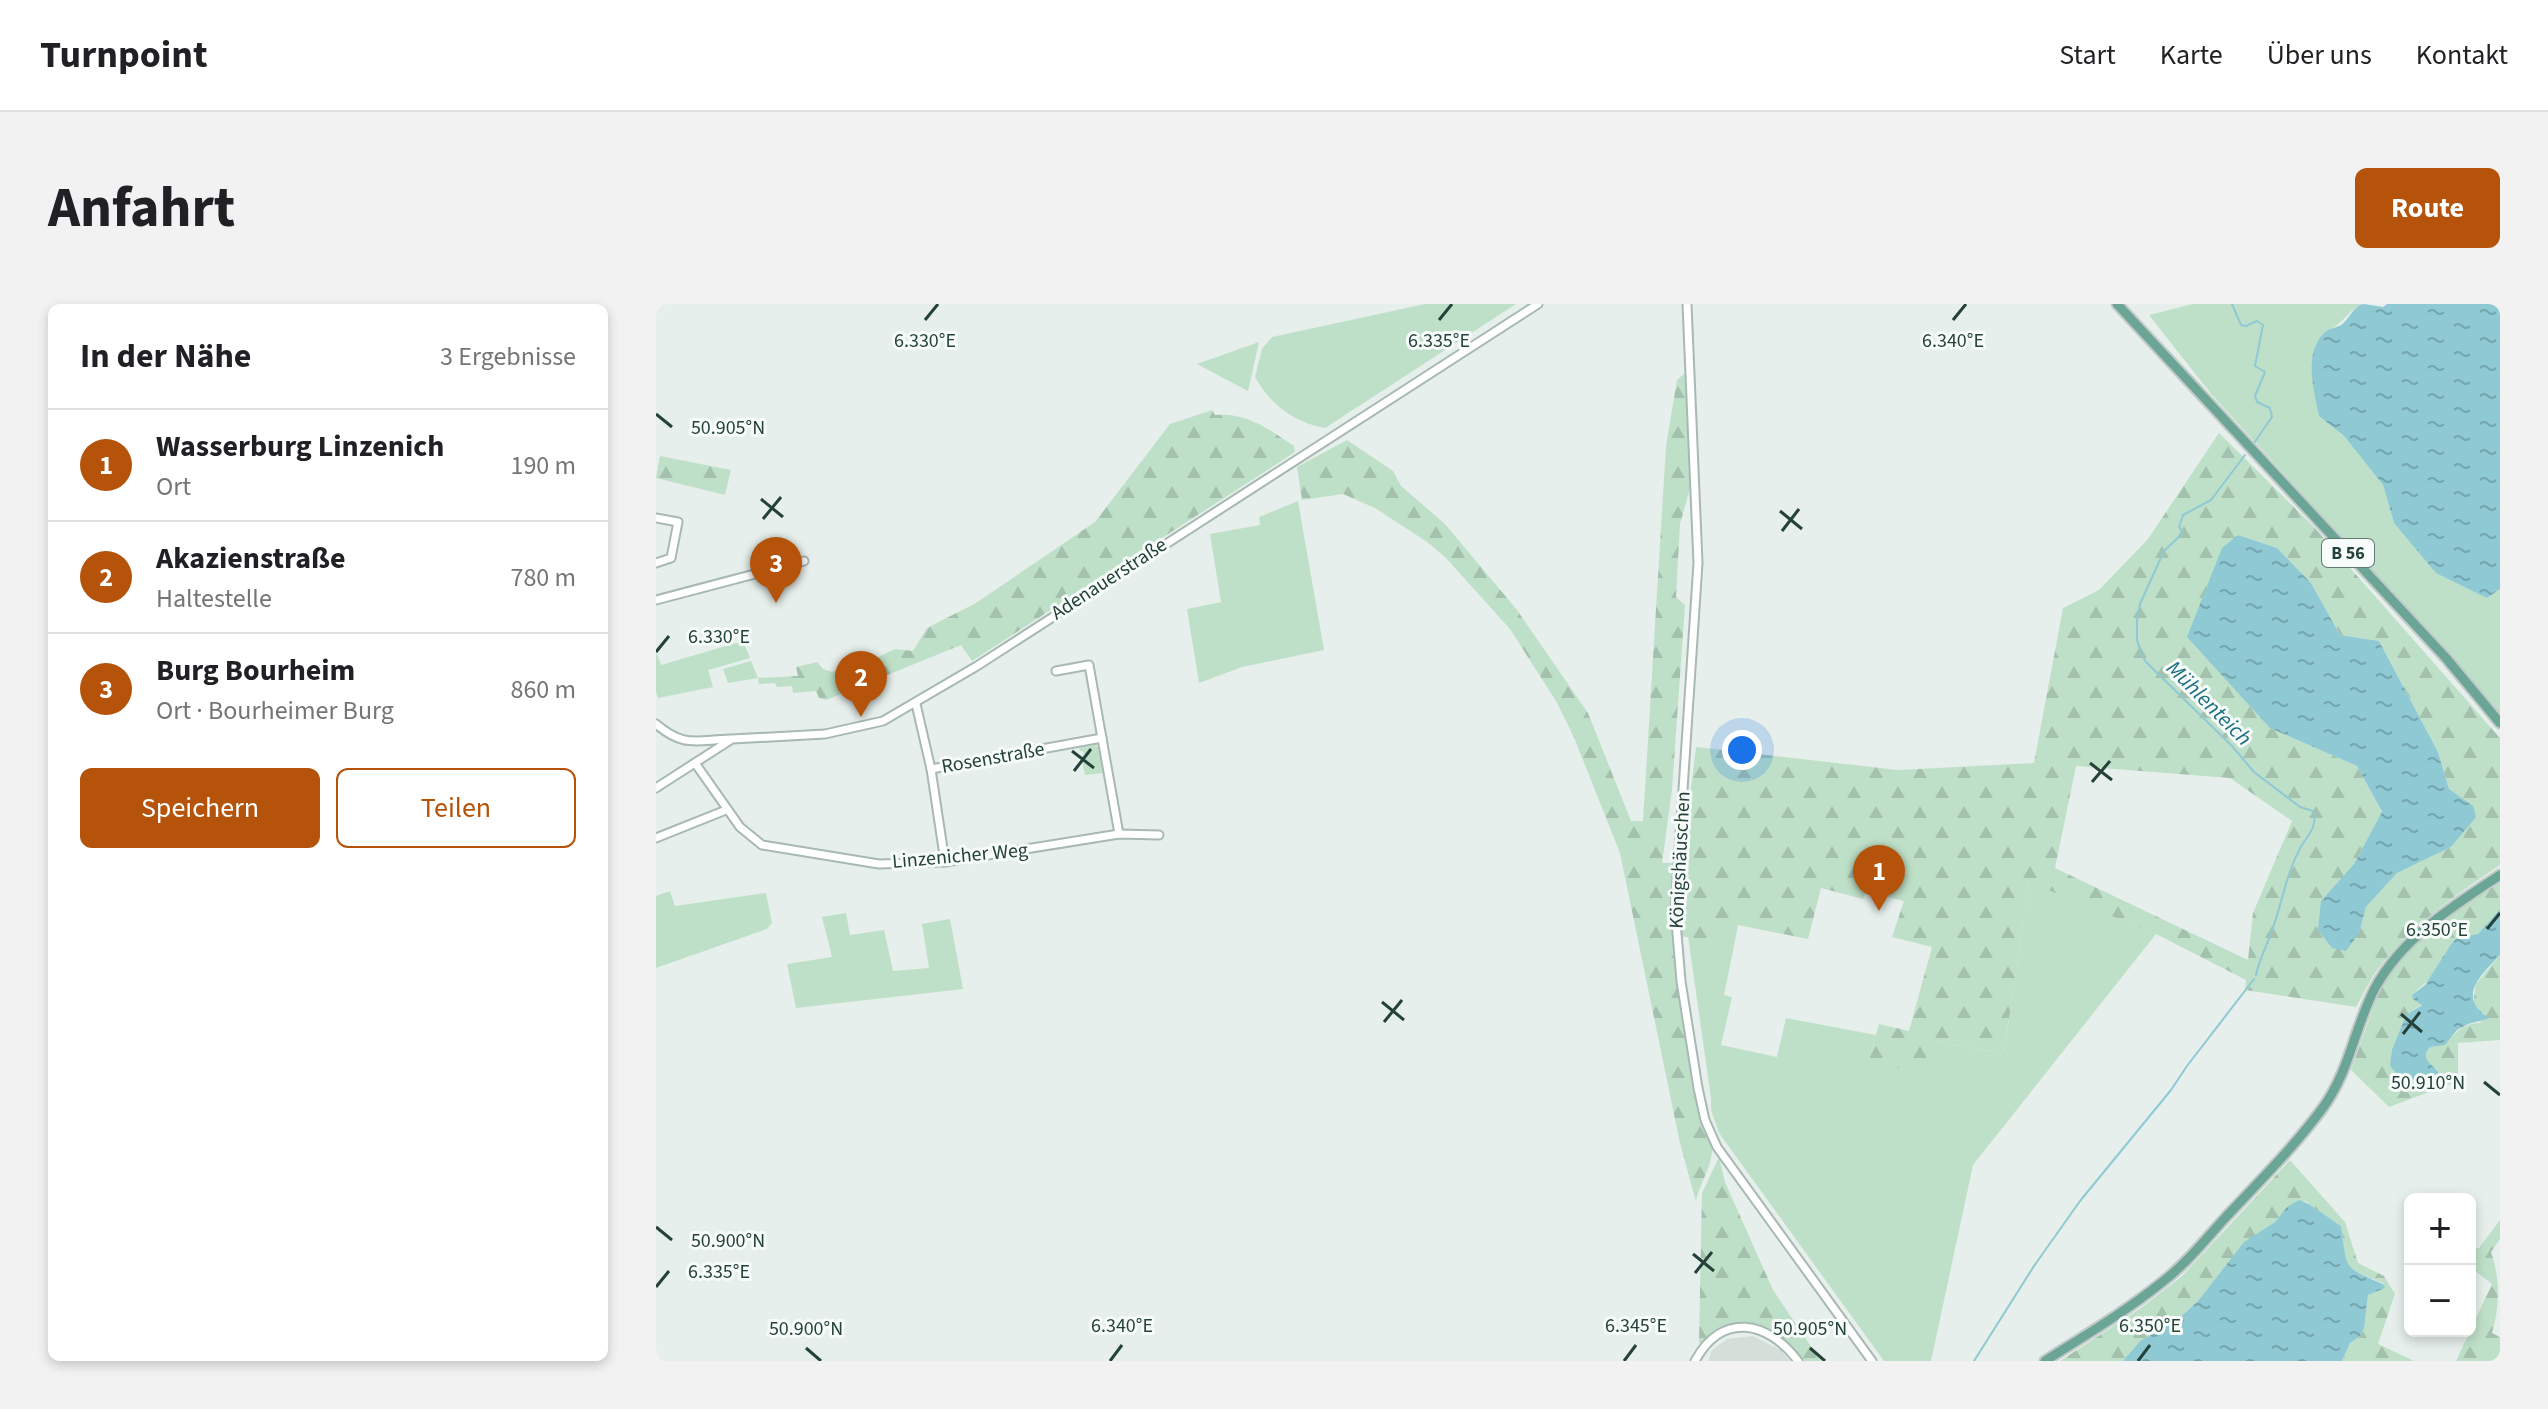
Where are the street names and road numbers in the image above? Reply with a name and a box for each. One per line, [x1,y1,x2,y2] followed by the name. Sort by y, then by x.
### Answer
[1045,531,1173,627] street label: Adenauerstraße
[2322,539,2374,567] road number: B 56
[939,735,1047,781] street label: Rosenstraße
[1662,791,1698,929] street label: Königshäuschen
[891,836,1029,876] street label: Linzenicher Weg

